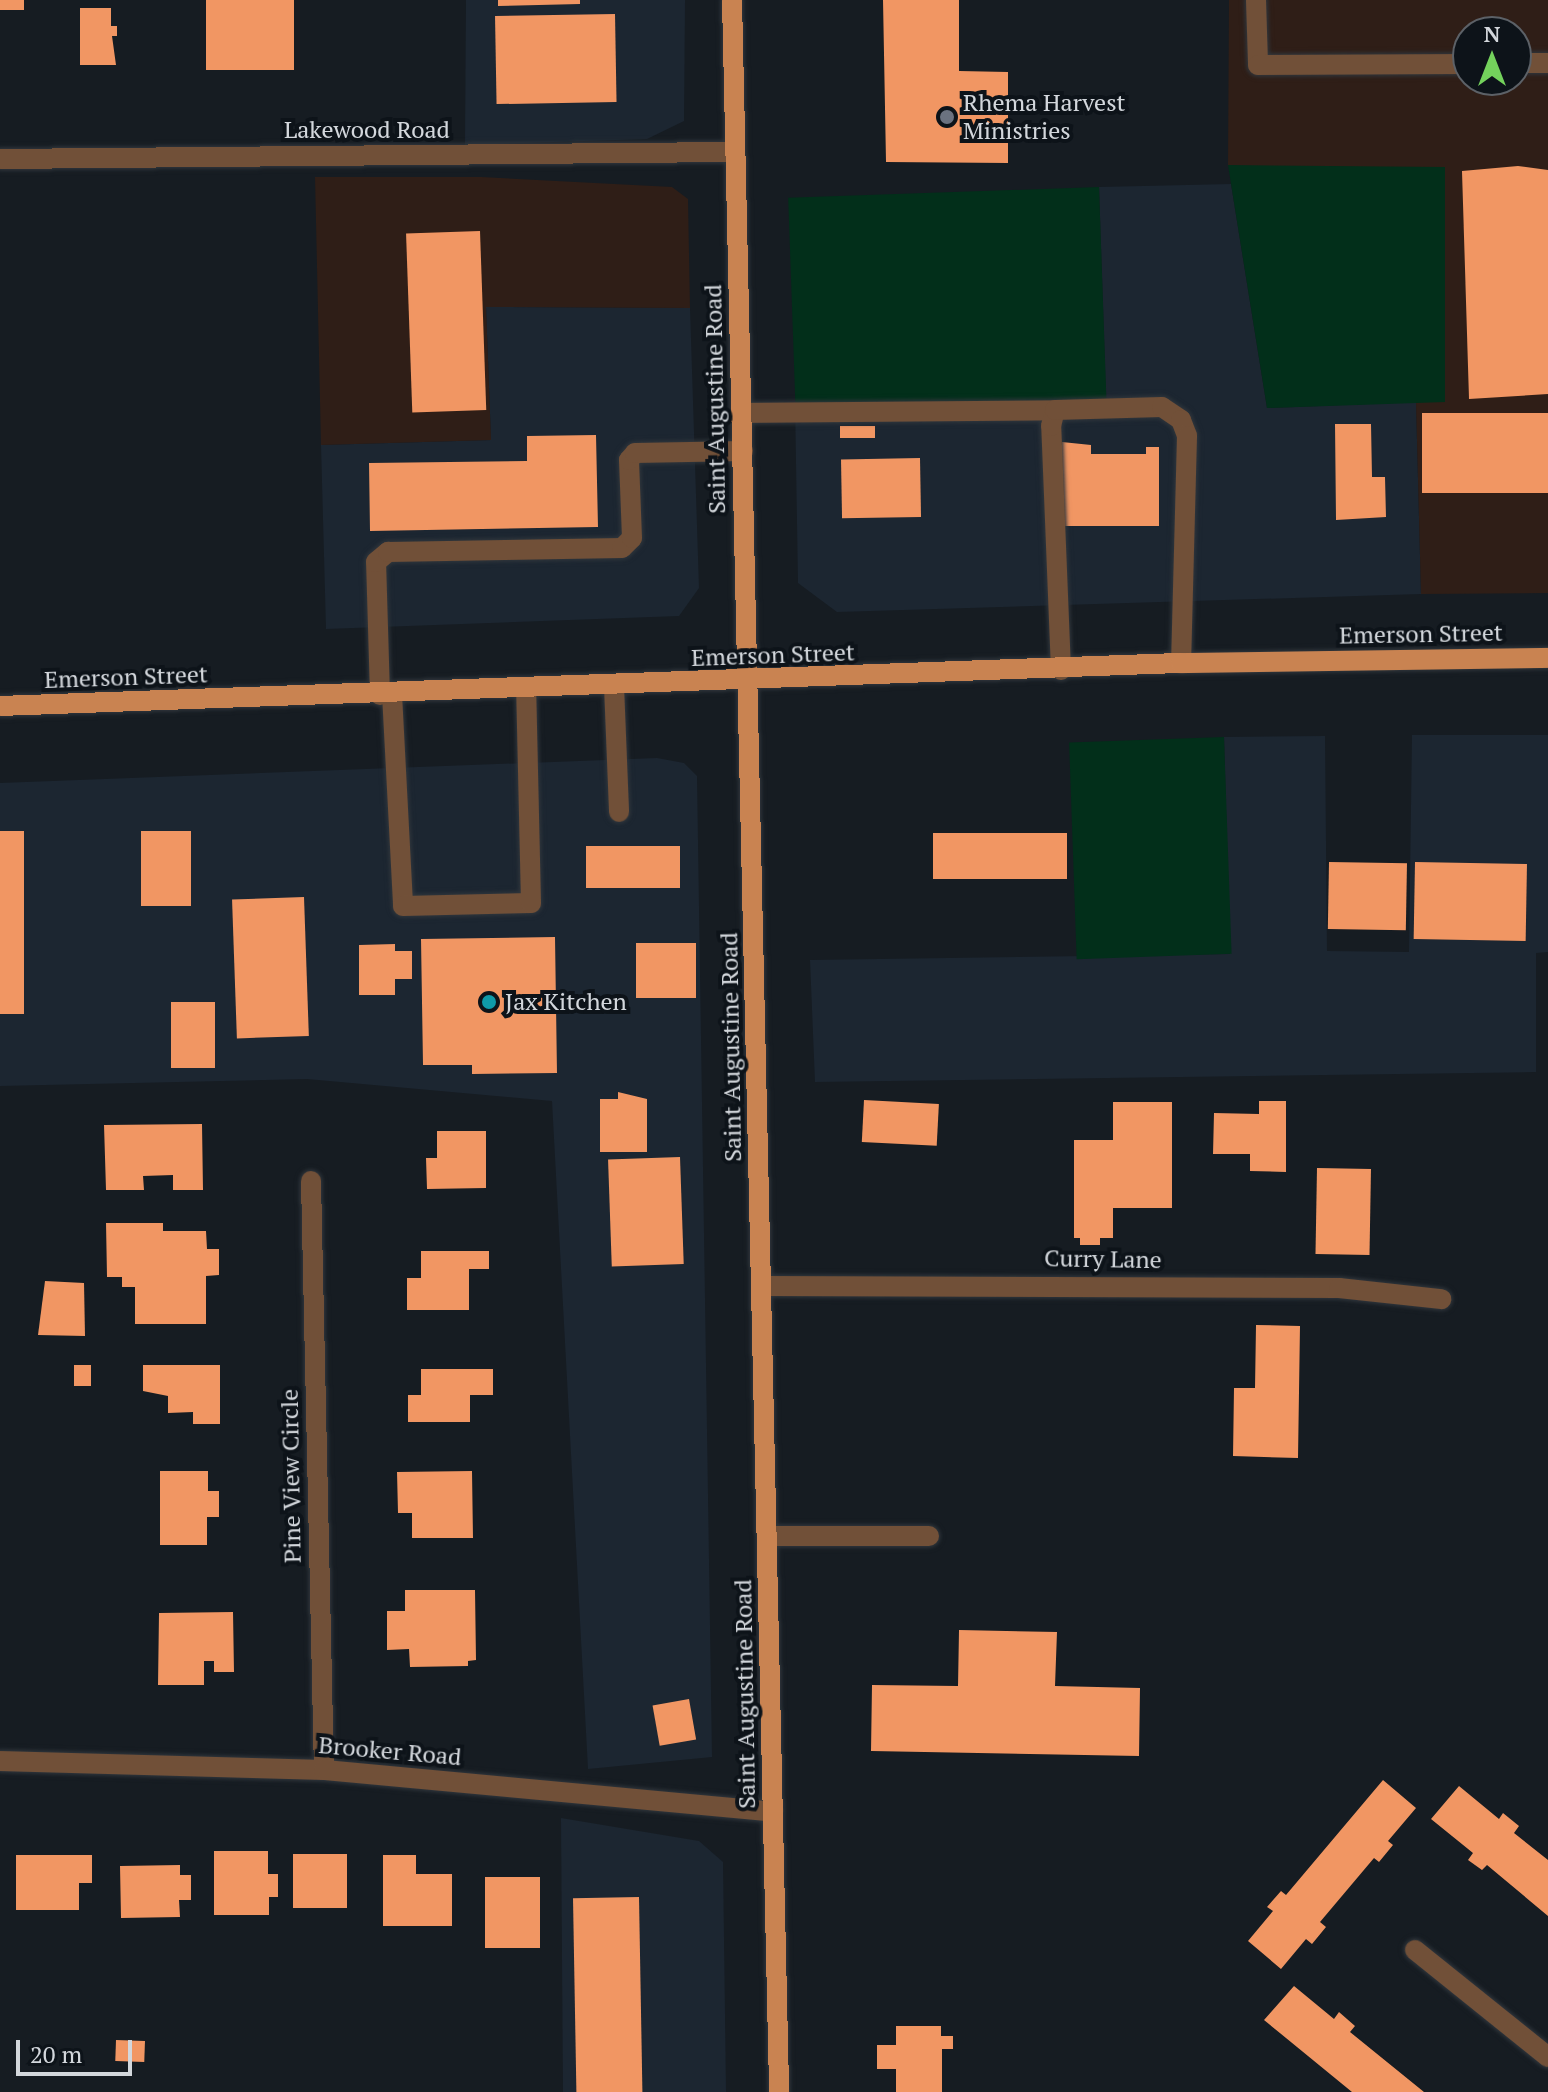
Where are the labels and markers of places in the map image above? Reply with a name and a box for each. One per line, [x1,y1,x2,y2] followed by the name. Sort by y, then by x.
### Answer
[963,89,1125,145] place label: Rhema Harvest Ministries
[938,108,956,126] marker: Rhema Harvest Ministries
[505,988,627,1016] place label: Jax Kitchen
[480,993,498,1011] marker: Jax Kitchen

